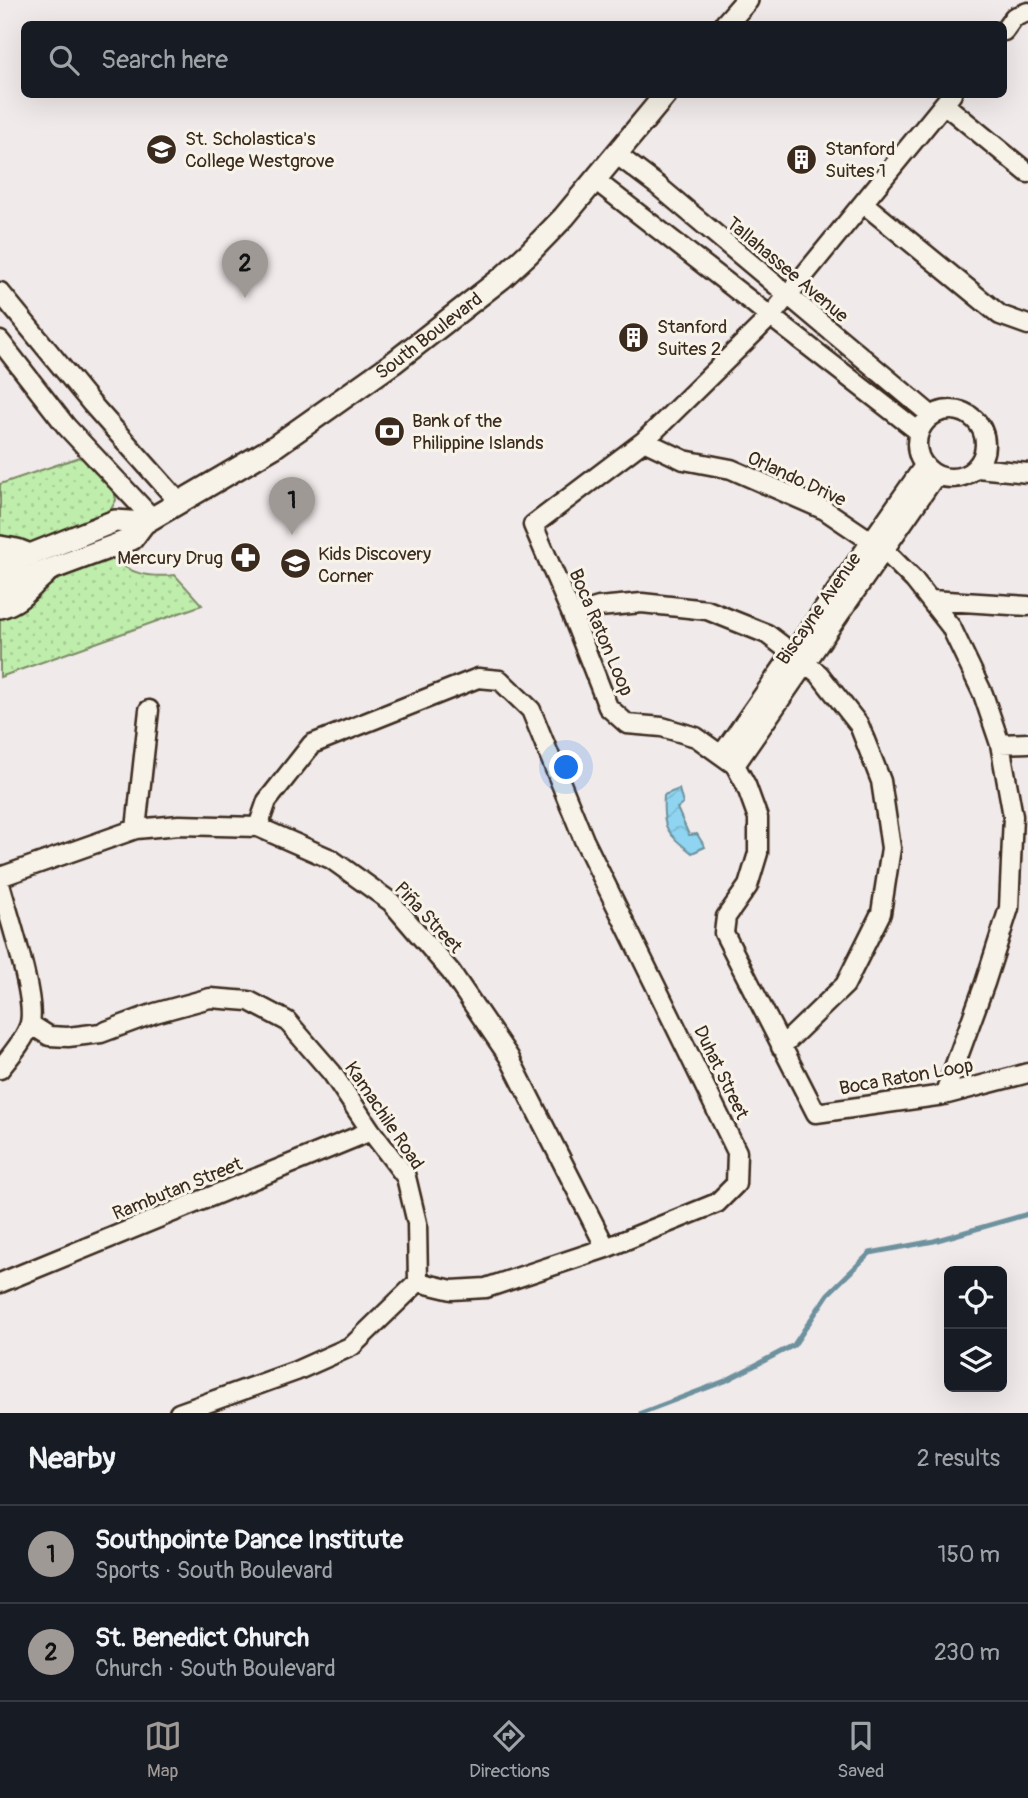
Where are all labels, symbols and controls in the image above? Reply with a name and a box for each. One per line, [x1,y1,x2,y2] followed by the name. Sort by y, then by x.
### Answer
[21,21,1007,98] search box
[45,41,83,79] icon: search
[101,44,228,76] text: Search here
[185,127,335,173] place label: St. Scholastica's College Westgrove
[145,132,179,166] school or university icon: St. Scholastica's College Westgrove
[825,137,895,183] place label: Stanford Suites 1
[785,142,819,176] building icon: Stanford Suites 1
[721,212,854,328] street label: Tallahassee Avenue
[222,240,268,298] pin: 2
[371,287,487,385] street label: South Boulevard
[657,315,727,361] place label: Stanford Suites 2
[617,320,651,354] building icon: Stanford Suites 2
[412,409,544,455] place label: Bank of the Philippine Islands
[372,414,406,448] bank icon: Bank of the Philippine Islands
[743,446,850,512] street label: Orlando Drive
[269,477,315,535] pin: 1
[229,540,263,574] pharmacy icon: Mercury Drug
[318,542,431,588] place label: Kids Discovery Corner
[117,546,223,570] place label: Mercury Drug
[278,547,312,581] school or university icon: Kids Discovery Corner
[771,547,867,669] street label: Biscayne Avenue
[564,565,639,700] street label: Boca Raton Loop
[549,750,583,784] your location
[389,877,468,959] street label: Piña Street
[688,1022,754,1124] street label: Duhat Street
[837,1053,975,1101] street label: Boca Raton Loop
[339,1057,429,1174] street label: Kamachile Road
[109,1152,246,1226] street label: Rambutan Street
[944,1266,1007,1392] map controls
[944,1266,1007,1329] button: locate
[944,1329,1007,1392] button: layers
[28,1440,115,1477] text: Nearby
[917,1444,1000,1473] text: 2 results
[95,1524,403,1556] text: Southpointe Dance Institute
[47,1540,56,1569] text: 1
[937,1540,1000,1569] text: 150 m
[95,1556,333,1585] text: Sports · South Boulevard
[95,1622,309,1654] text: St. Benedict Church
[45,1638,57,1667] text: 2
[934,1638,1000,1667] text: 230 m
[95,1654,336,1683] text: Church · South Boulevard
[144,1717,182,1783] tab: Map
[469,1717,550,1783] tab: Directions
[837,1717,884,1783] tab: Saved

